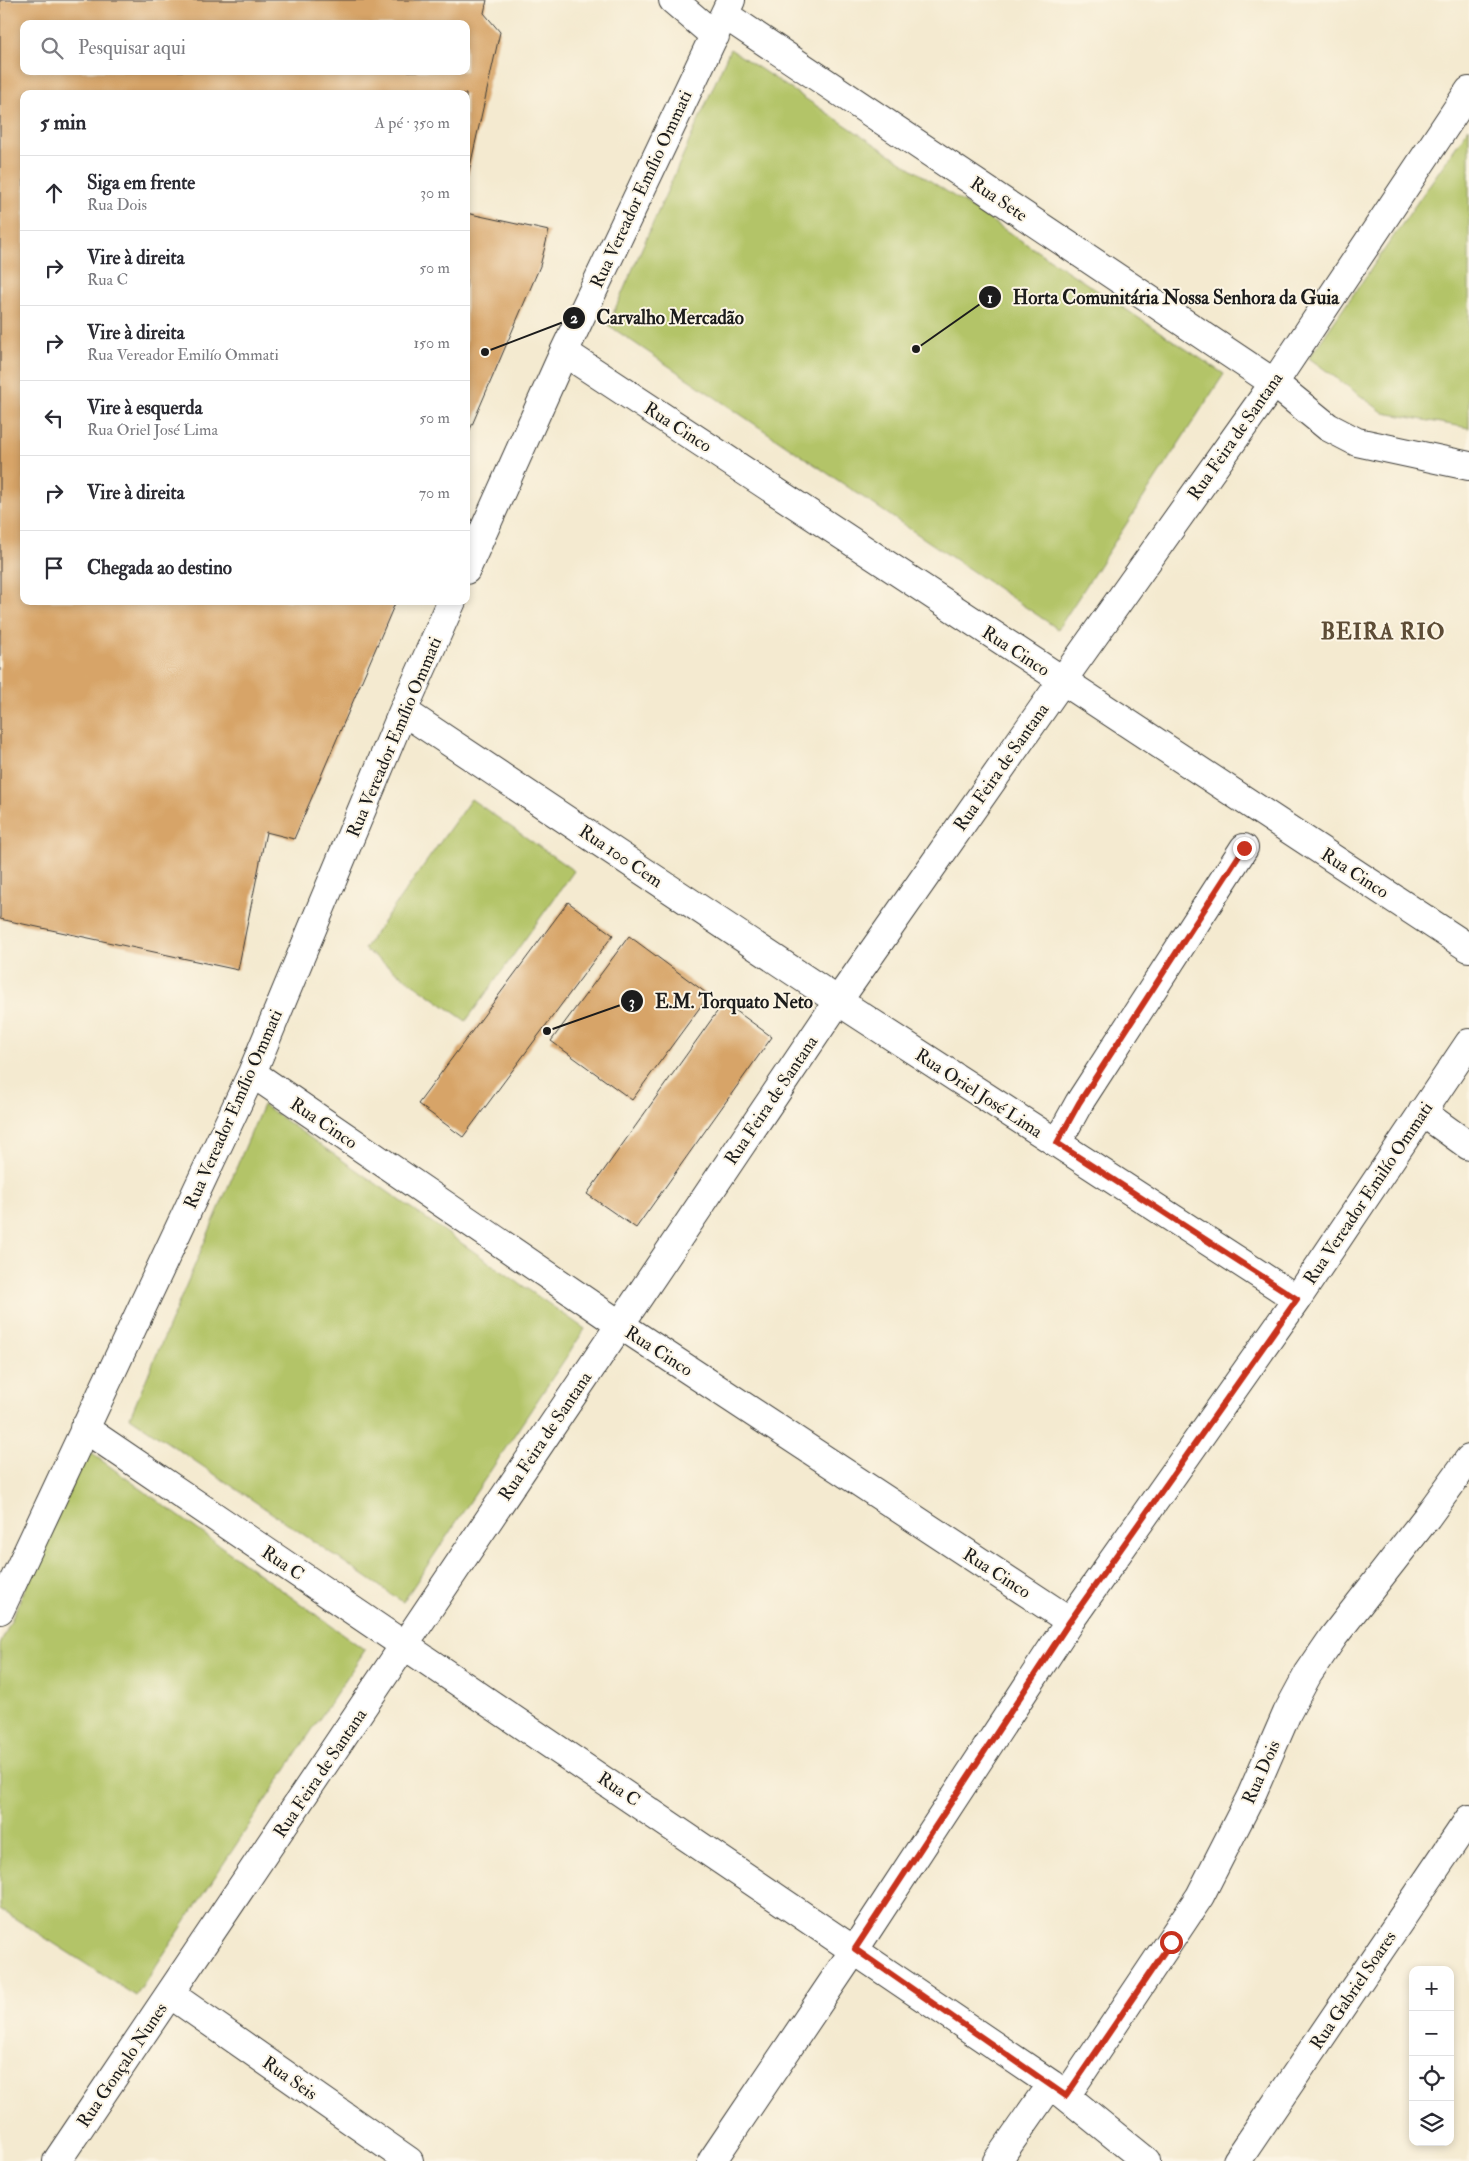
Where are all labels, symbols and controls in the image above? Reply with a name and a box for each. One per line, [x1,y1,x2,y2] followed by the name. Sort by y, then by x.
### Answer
[20,20,470,75] search box
[38,34,66,62] icon: search
[78,36,186,60] text: Pesquisar aqui
[585,86,698,292] street label: Rua Vereador Emílio Ommati
[40,109,86,136] text: 5 min
[375,113,450,133] text: A pé · 350 m
[87,171,195,195] text: Siga em frente
[966,172,1032,227] street label: Rua Sete
[40,179,68,207] icon: ahead
[420,183,450,203] text: 30 m
[87,195,147,215] text: Rua Dois
[87,246,184,270] text: Vire à direita
[40,254,68,282] icon: right
[419,258,450,278] text: 50 m
[87,270,128,290] text: Rua C
[978,280,1349,314] callout: Horta Comunitária Nossa Senhora da Guia
[1013,286,1340,310] text: Horta Comunitária Nossa Senhora da Guia
[987,289,993,308] text: 1
[561,301,754,335] callout: Carvalho Mercadão
[596,306,744,330] text: Carvalho Mercadão
[570,309,578,328] text: 2
[87,321,184,345] text: Vire à direita
[40,329,68,357] icon: right
[413,333,450,353] text: 150 m
[87,345,279,365] text: Rua Vereador Emilío Ommati
[1183,367,1288,505] street label: Rua Feira de Santana
[87,396,202,420] text: Vire à esquerda
[640,397,716,458] street label: Rua Cinco
[40,404,68,432] icon: left
[419,408,450,428] text: 50 m
[87,420,218,440] text: Rua Oriel José Lima
[40,479,68,507] icon: right
[87,481,184,505] text: Vire à direita
[419,483,450,503] text: 70 m
[40,554,68,582] icon: arrive
[87,556,232,580] text: Chegada ao destino
[1321,618,1445,646] district label: BEIRA RIO
[978,621,1054,682] street label: Rua Cinco
[342,633,447,841] street label: Rua Vereador Emílio Ommati
[949,698,1054,836] street label: Rua Feira de Santana
[574,820,667,893] street label: Rua 100 Cem
[1233,837,1256,860] route end
[1317,843,1393,904] street label: Rua Cinco
[620,984,823,1018] callout: E.M. Torquato Neto
[655,990,813,1015] text: E.M. Torquato Neto
[629,993,635,1012] text: 3
[179,1006,288,1212] street label: Rua Vereador Emílio Ommati
[720,1031,823,1169] street label: Rua Feira de Santana
[911,1044,1047,1144] street label: Rua Oriel José Lima
[286,1093,362,1154] street label: Rua Cinco
[1299,1097,1438,1289] street label: Rua Vereador Emilío Ommati
[621,1321,697,1382] street label: Rua Cinco
[494,1367,597,1505] street label: Rua Feira de Santana
[257,1541,308,1586] street label: Rua C
[959,1543,1035,1604] street label: Rua Cinco
[269,1704,372,1842] street label: Rua Feira de Santana
[1237,1737,1286,1808] street label: Rua Dois
[593,1767,644,1812] street label: Rua C
[1305,1927,1402,2054] street label: Rua Gabriel Soares
[1160,1931,1183,1954] route start
[1409,1966,1454,2146] map controls
[1409,1966,1454,2011] button: +
[72,1998,173,2132] street label: Rua Gonçalo Nunes
[1409,2011,1454,2056] button: −
[258,2051,322,2106] street label: Rua Seis
[1409,2056,1454,2101] button: locate
[1409,2101,1454,2146] button: layers

